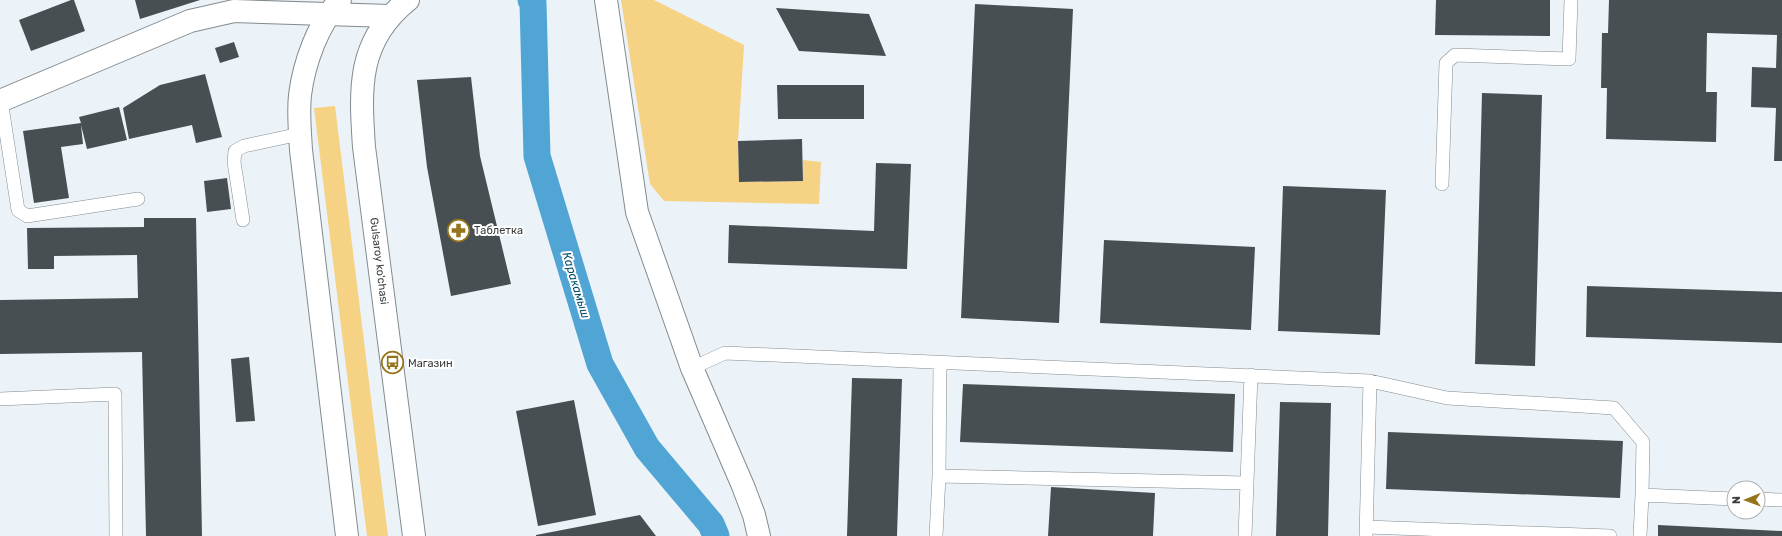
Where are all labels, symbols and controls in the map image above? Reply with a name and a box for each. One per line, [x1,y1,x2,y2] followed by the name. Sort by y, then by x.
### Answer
[367,217,391,305] street label: Gulsaroy ko'chasi
[446,217,472,243] pharmacy icon: Таблетка
[474,224,523,237] place label: Таблетка
[559,250,593,320] water label: Каракамыш
[379,350,405,376] bus stop icon: Магазин
[408,357,453,370] place label: Магазин
[1726,480,1766,520] north arrow
[1730,496,1743,504] text: N

